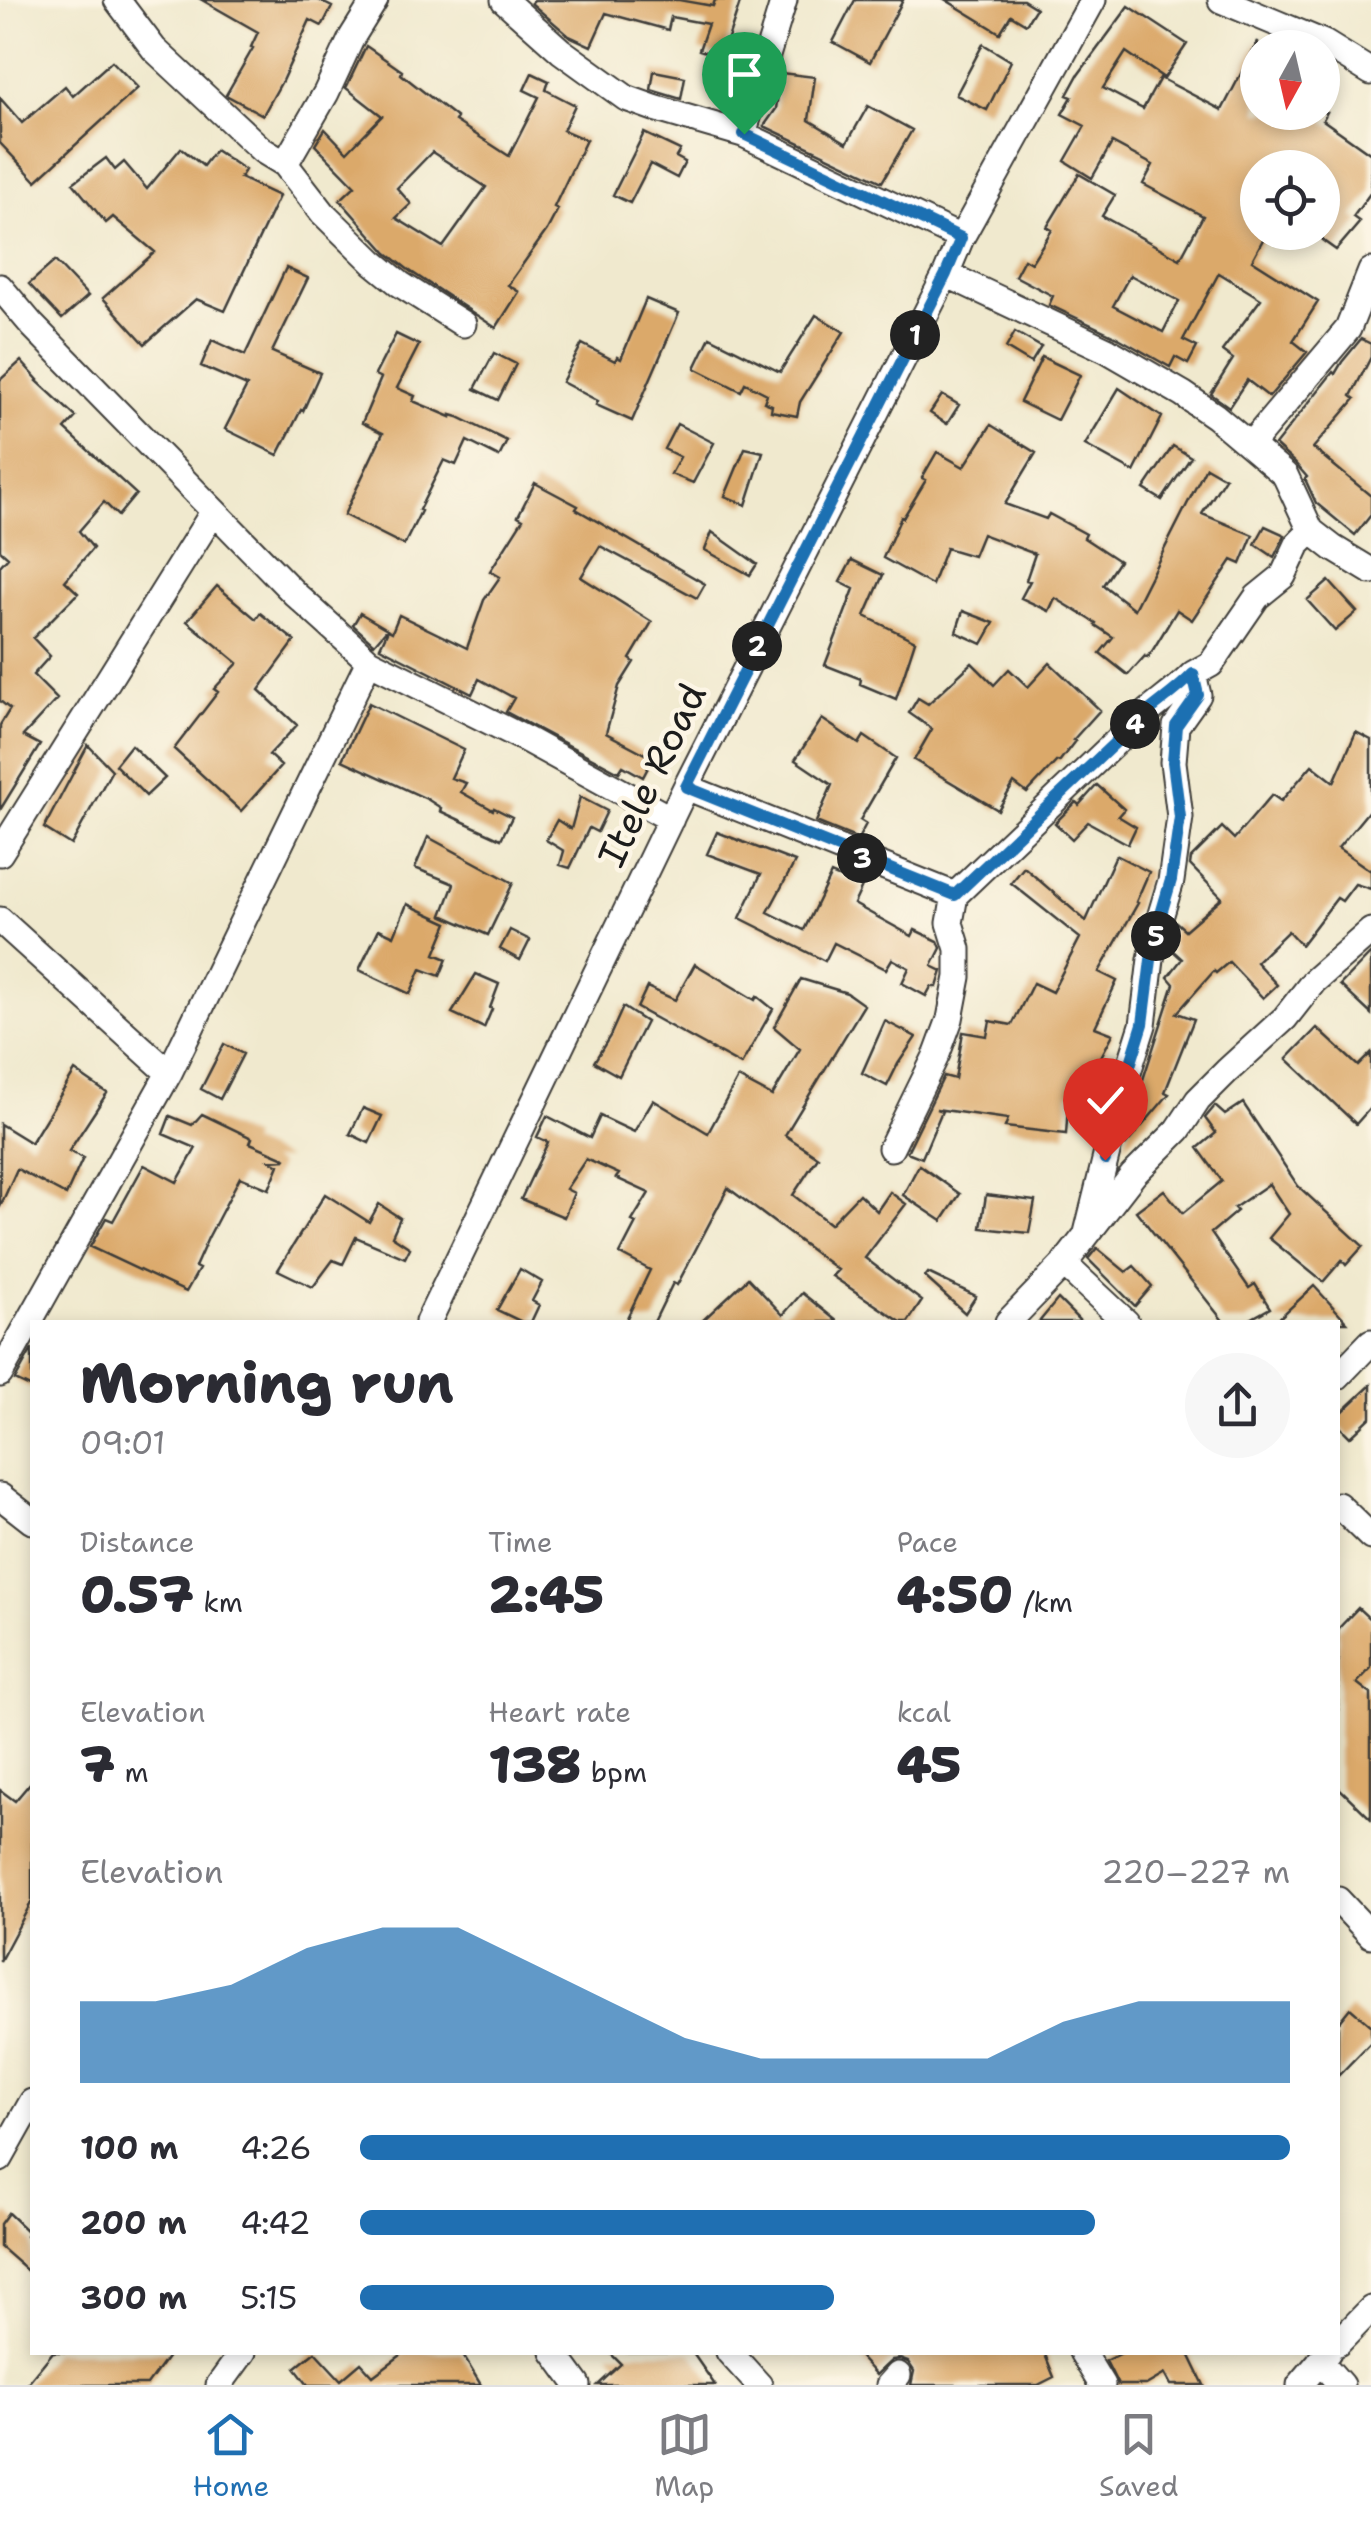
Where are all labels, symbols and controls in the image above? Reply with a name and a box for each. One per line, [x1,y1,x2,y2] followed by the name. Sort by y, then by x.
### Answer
[1240,30,1340,130] north arrow
[1240,30,1340,250] map controls
[702,32,787,135] pin
[717,47,772,102] icon: arrive
[1240,150,1340,250] button: locate
[890,310,940,360] pin: 1
[909,316,921,354] text: 1
[732,621,782,671] pin: 2
[747,627,767,665] text: 2
[585,675,718,875] street label: Itele Road
[1110,699,1160,749] pin: 4
[1125,705,1145,743] text: 4
[837,833,887,883] pin: 3
[852,839,872,877] text: 3
[1131,911,1181,961] pin: 5
[1147,917,1165,955] text: 5
[1063,1058,1148,1161] pin
[1078,1073,1133,1128] icon: check
[80,1346,454,1420] text: Morning run
[1185,1353,1290,1458] button: share
[80,1421,166,1464] text: 09:01
[80,1523,195,1561] text: Distance
[488,1523,553,1561] text: Time
[897,1523,958,1561] text: Pace
[80,1561,194,1628] text: 0.57
[488,1561,604,1628] text: 2:45
[897,1561,1013,1628] text: 4:50
[194,1583,243,1621] text: km
[1013,1583,1073,1621] text: /km
[80,1693,205,1731] text: Elevation
[488,1693,631,1731] text: Heart rate
[897,1693,951,1731] text: kcal
[80,1731,115,1798] text: 7
[488,1731,581,1798] text: 138
[897,1731,961,1798] text: 45
[115,1753,149,1791] text: m
[581,1753,647,1791] text: bpm
[80,1850,223,1893] text: Elevation
[1101,1850,1290,1893] text: 220–227 m
[80,2126,179,2169] text: 100 m
[240,2126,312,2169] text: 4:26
[80,2201,187,2244] text: 200 m
[240,2201,311,2244] text: 4:42
[80,2276,187,2319] text: 300 m
[240,2276,297,2319] text: 5:15
[192,2407,269,2505] tab: Home
[654,2407,714,2505] tab: Map
[1099,2407,1179,2505] tab: Saved

